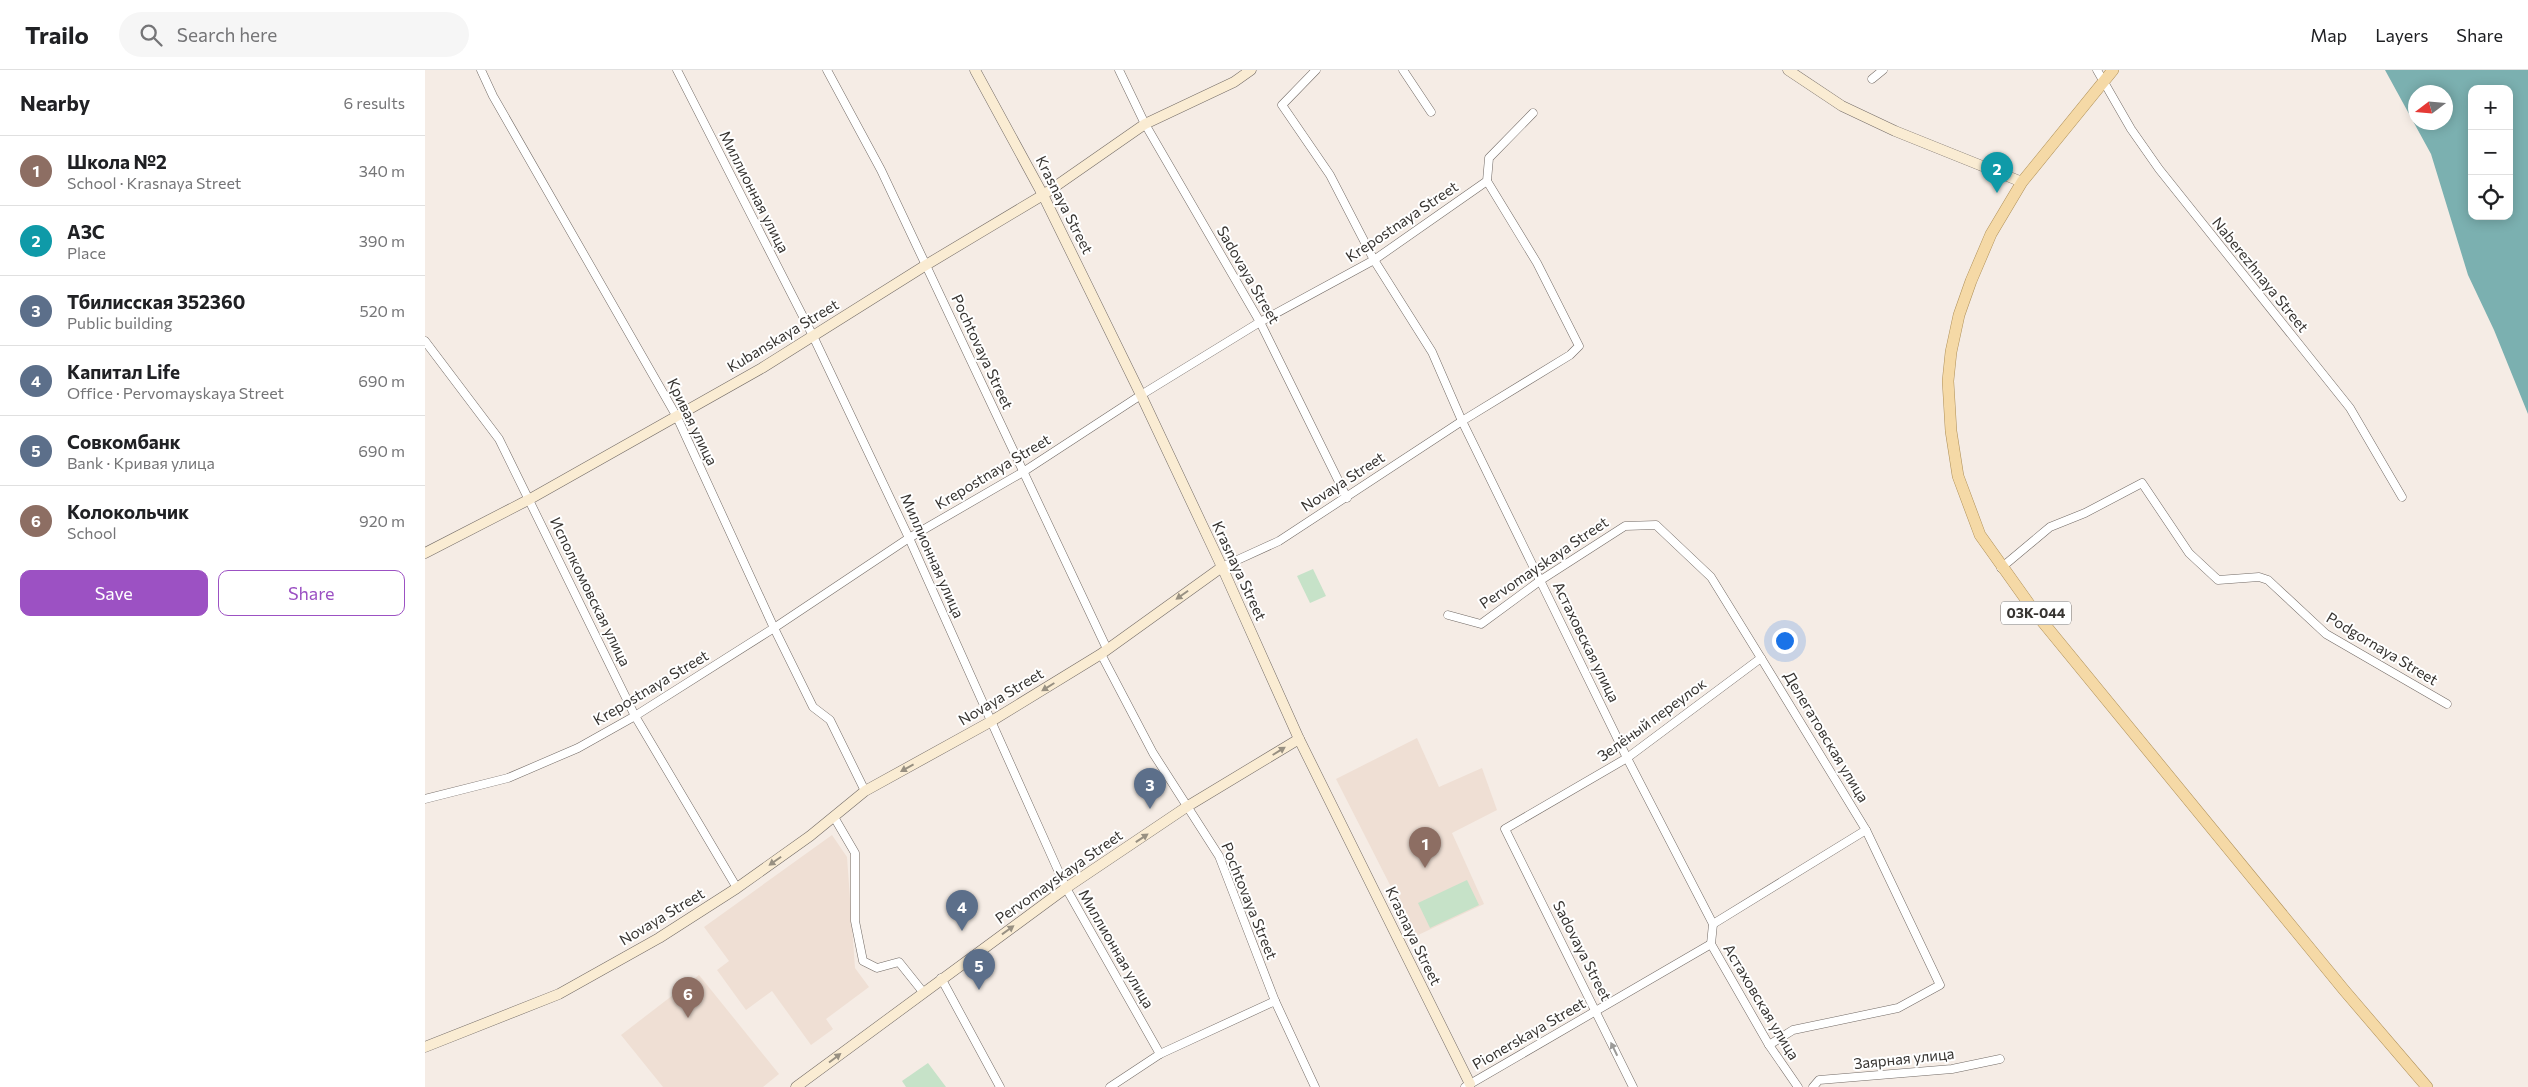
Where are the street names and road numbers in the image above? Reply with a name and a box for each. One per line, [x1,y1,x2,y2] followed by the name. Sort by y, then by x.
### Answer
[716,128,793,256] street label: Миллионная улица
[1032,153,1097,257] street label: Krasnaya Street
[1342,177,1461,265] street label: Krepostnaya Street
[2209,213,2313,335] street label: Naberezhnaya Street
[1214,222,1284,327] street label: Sadovaya Street
[948,291,1017,412] street label: Pochtovaya Street
[723,295,842,376] street label: Kubanskaya Street
[664,375,722,468] street label: Кривая улица
[932,430,1053,513] street label: Krepostnaya Street
[1297,447,1388,515] street label: Novaya Street
[897,490,968,621] street label: Миллионная улица
[1476,512,1611,612] street label: Pervomayskaya Street
[547,514,635,669] street label: Исполкомовская улица
[1209,518,1271,623] street label: Krasnaya Street
[1550,578,1624,705] street label: Астаховская улица
[2001,602,2071,624] road number: 03К-044
[2324,608,2441,688] street label: Podgornaya Street
[590,646,711,729] street label: Krepostnaya Street
[955,664,1046,729] street label: Novaya Street
[1781,668,1873,805] street label: Делегатовская улица
[1594,674,1709,765] street label: Зелёный переулок
[991,825,1126,927] street label: Pervomayskaya Street
[1218,839,1282,962] street label: Pochtovaya Street
[1382,883,1446,988] street label: Krasnaya Street
[616,884,707,949] street label: Novaya Street
[1075,886,1158,1011] street label: Миллионная улица
[1550,897,1616,1004] street label: Sadovaya Street
[1720,940,1804,1063] street label: Астаховская улица
[1469,993,1588,1073] street label: Pionerskaya Street
[1853,1044,1955,1072] street label: Заярная улица

